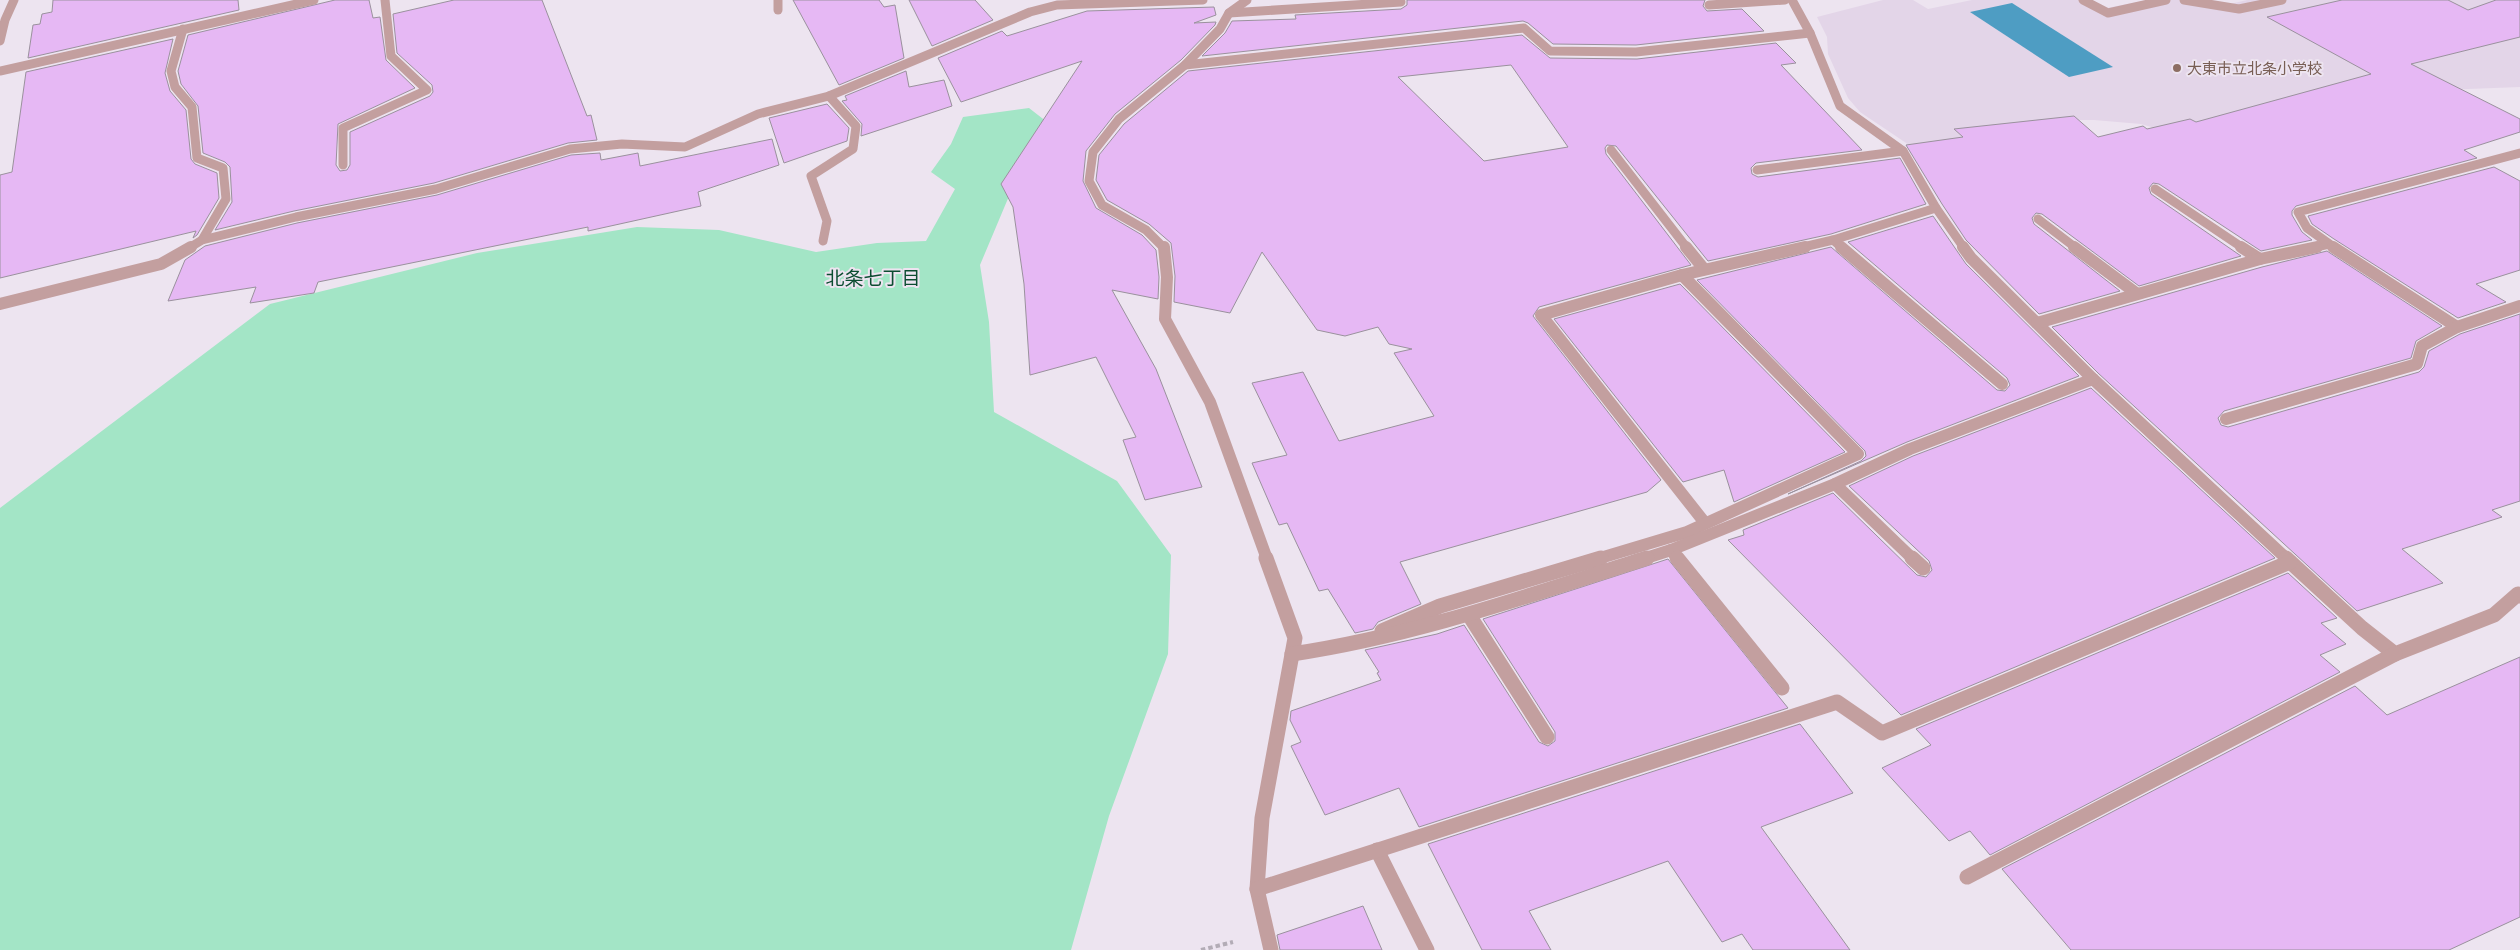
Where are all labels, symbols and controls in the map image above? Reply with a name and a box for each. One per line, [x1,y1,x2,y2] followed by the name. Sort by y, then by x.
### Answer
[2187,59,2322,78] place label: 大東市立北条小学校
[2171,62,2183,74] marker: 大東市立北条小学校
[825,266,921,291] district label: 北条七丁目

